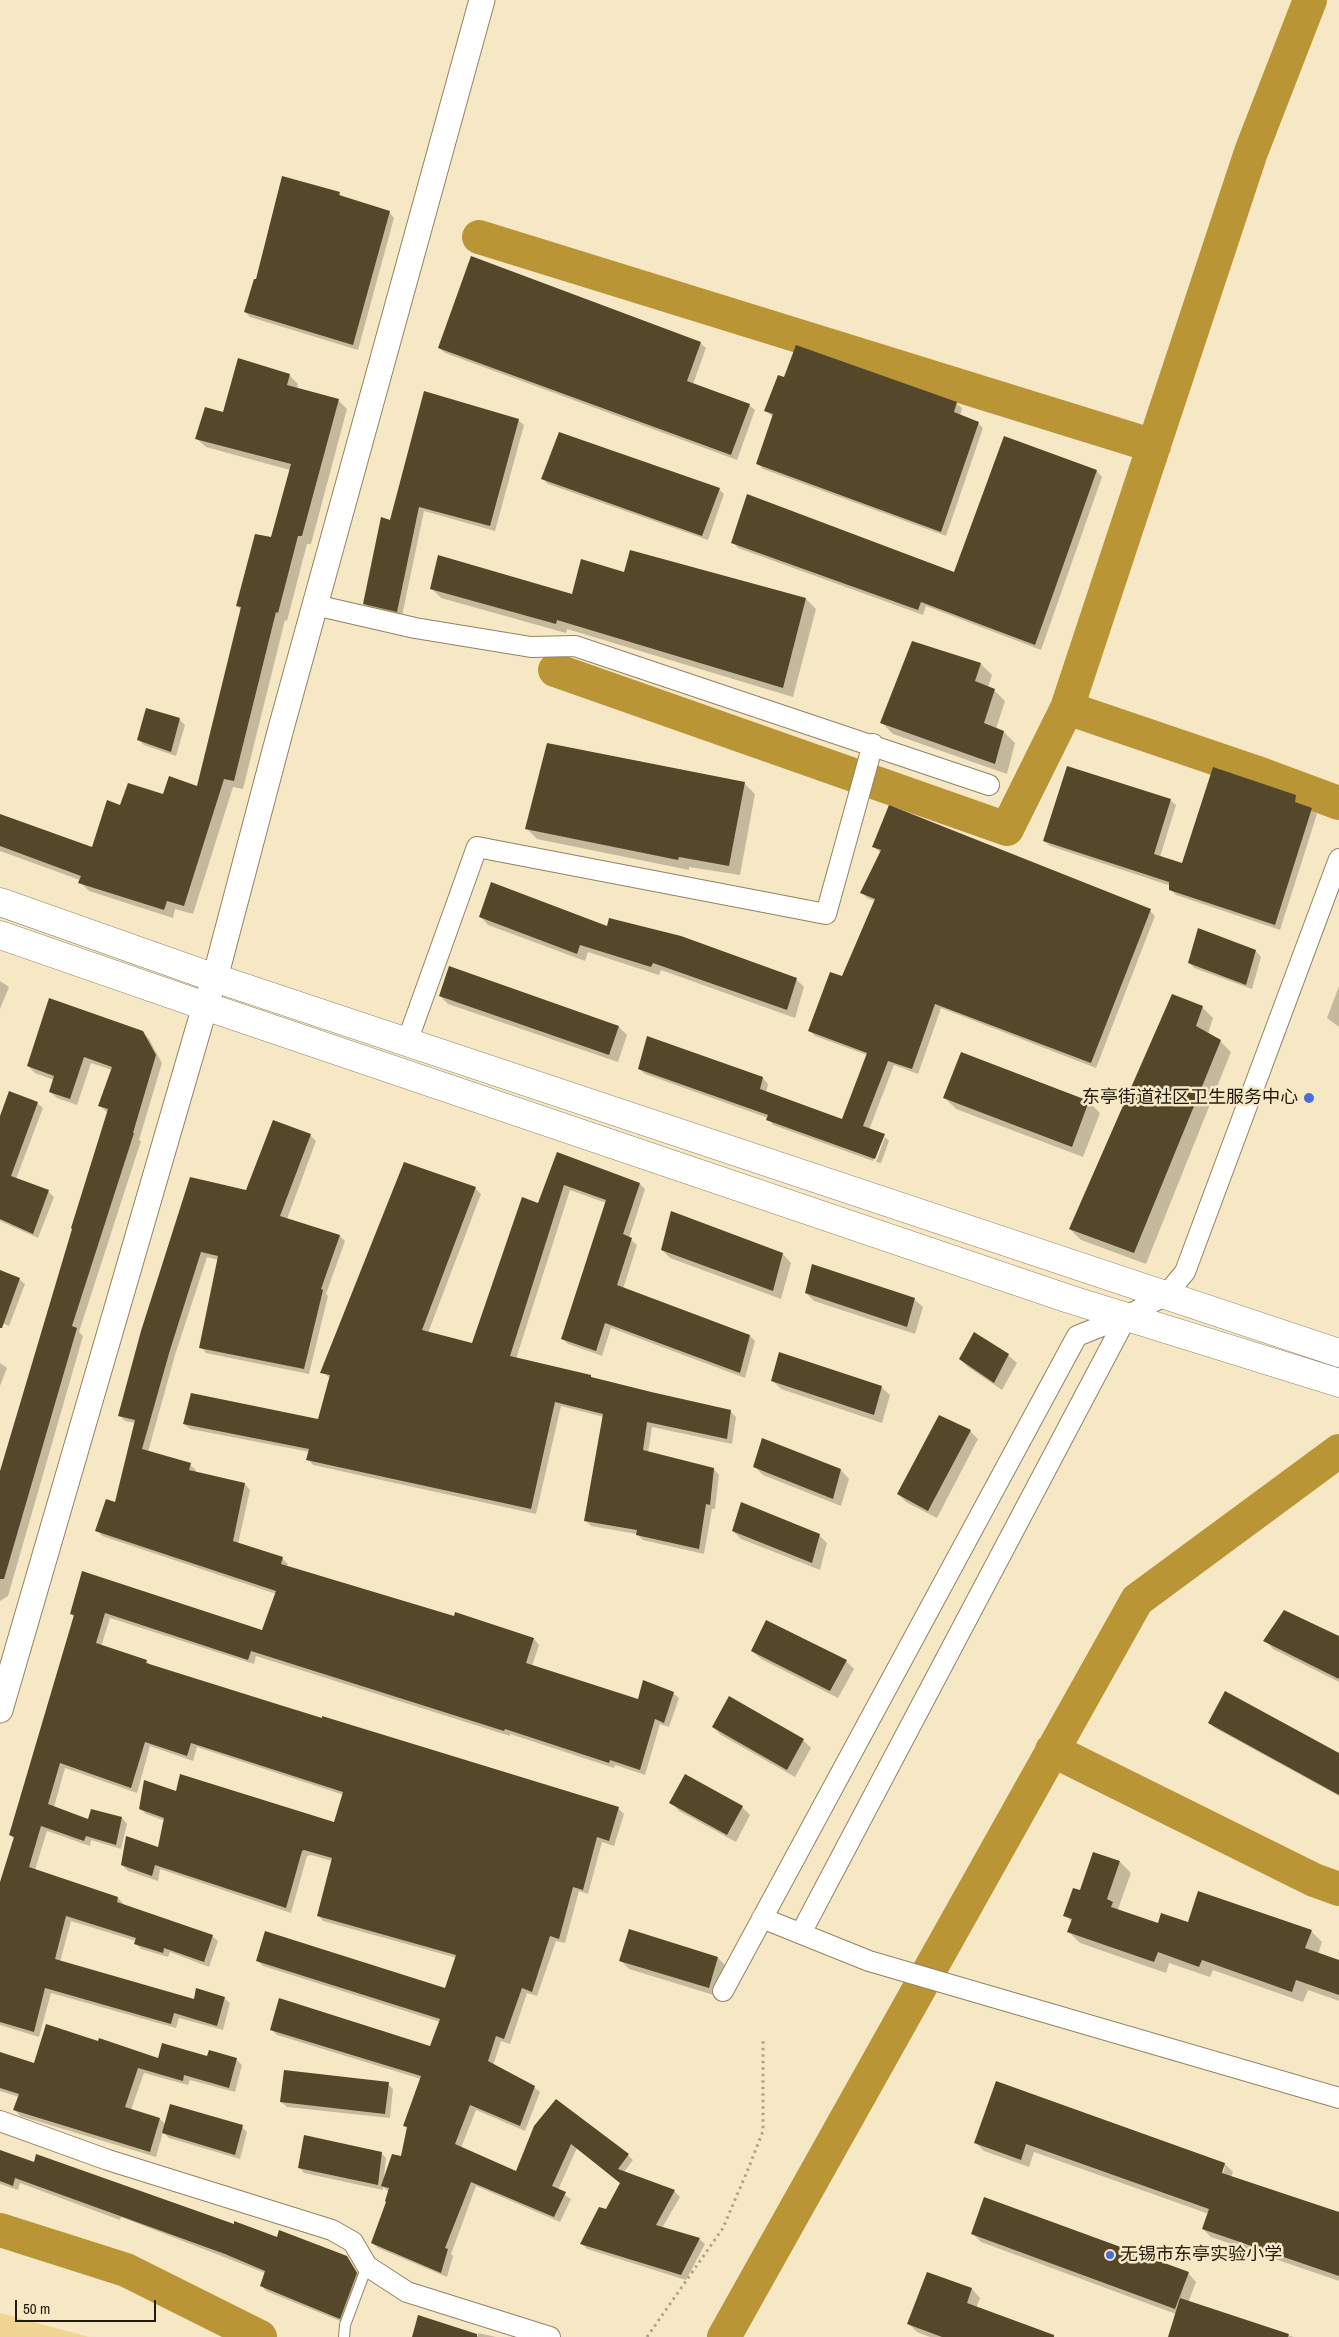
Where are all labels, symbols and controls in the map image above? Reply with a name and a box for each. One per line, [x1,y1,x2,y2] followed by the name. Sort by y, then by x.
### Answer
[1082,1087,1298,1109] place label: 东亭街道社区卫生服务中心
[1302,1091,1316,1105] marker: 东亭街道社区卫生服务中心
[1120,2244,1282,2266] place label: 无锡市东亭实验小学
[1104,2249,1116,2261] marker: 无锡市东亭实验小学
[18,2290,159,2322] scale bar
[23,2298,50,2319] text: 50 m

